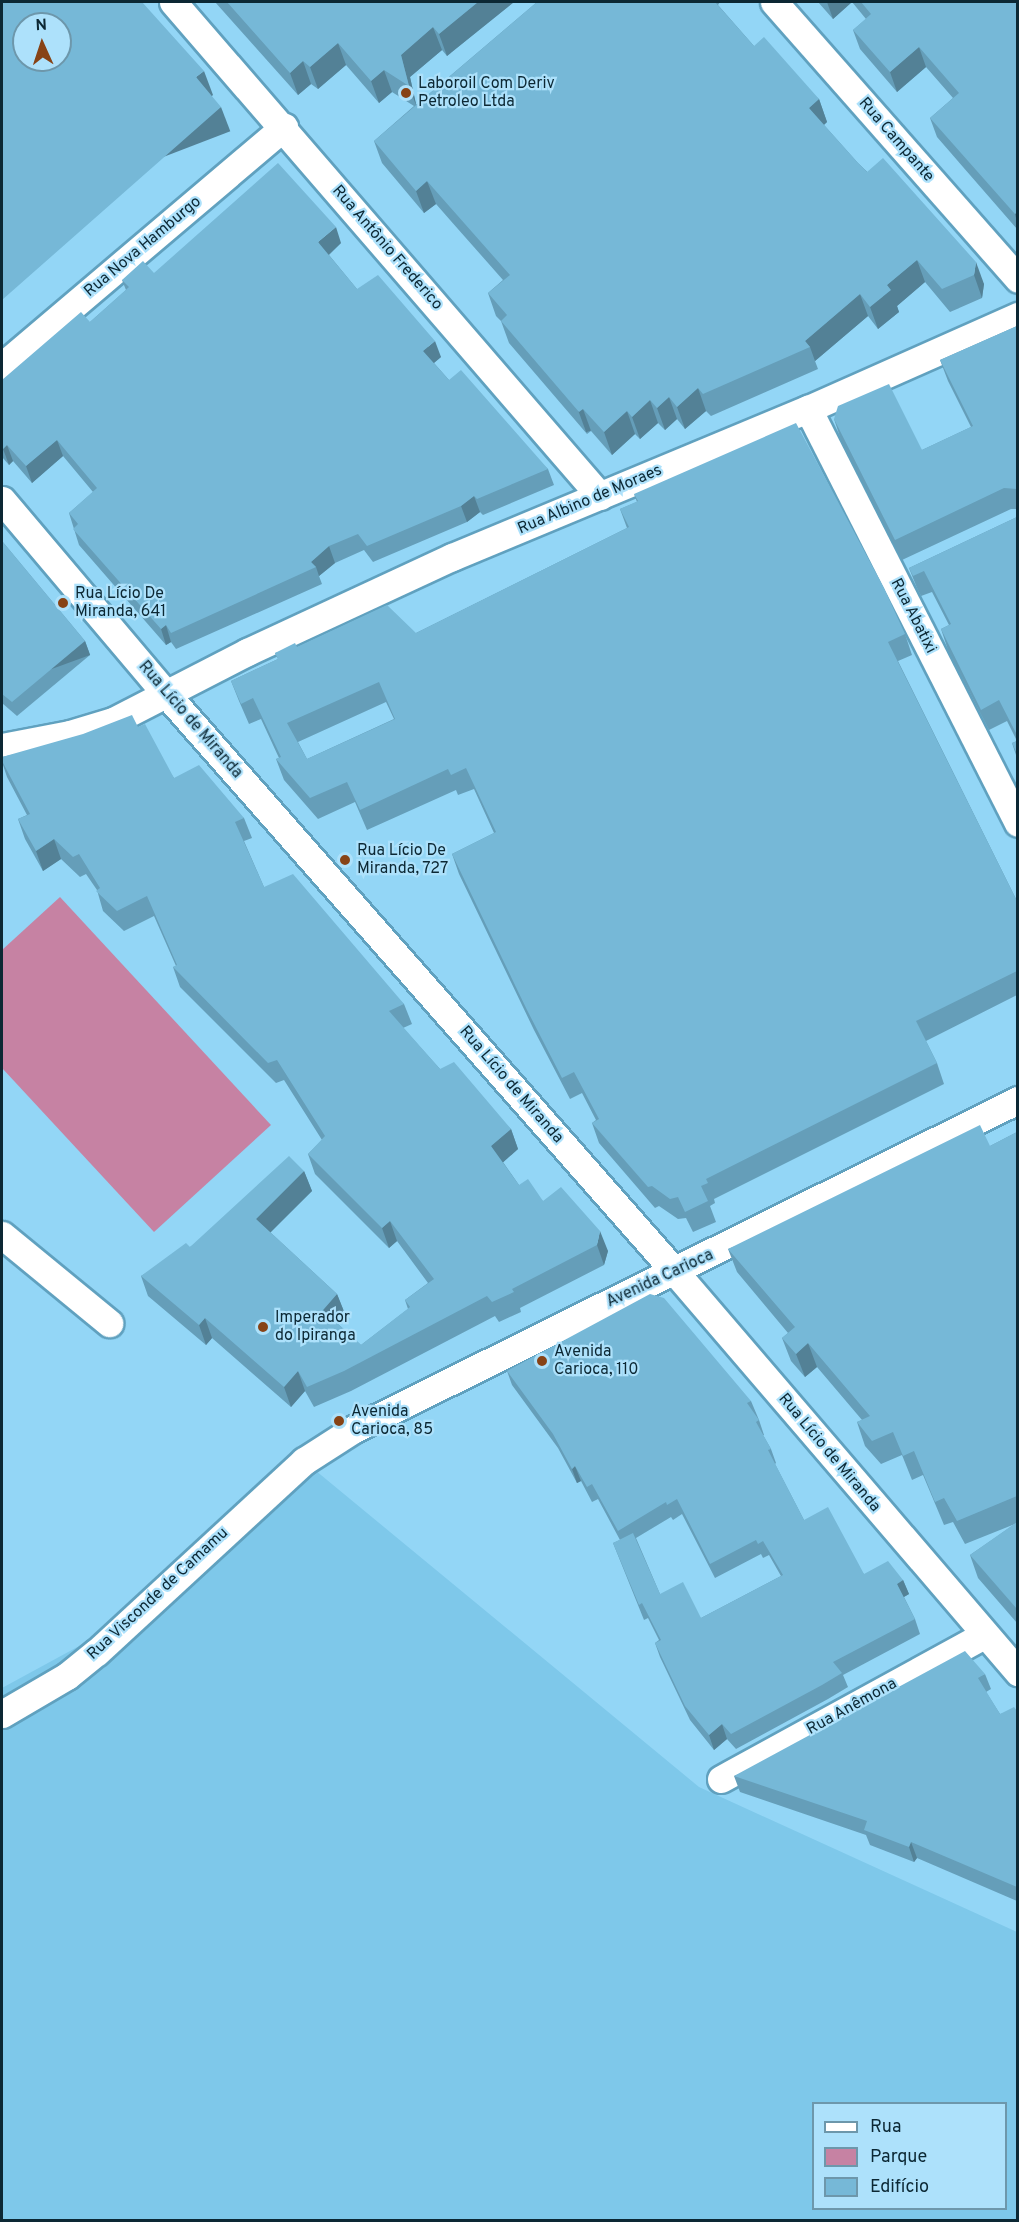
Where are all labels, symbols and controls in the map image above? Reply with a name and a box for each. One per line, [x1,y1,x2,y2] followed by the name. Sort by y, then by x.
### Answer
[12,12,72,72] north arrow
[35,16,47,36] text: N
[418,74,555,112] place label: Laboroil Com Deriv Petroleo Ltda
[399,86,413,100] marker: Laboroil Com Deriv Petroleo Ltda
[854,94,938,186] street label: Rua Campante
[327,181,447,315] street label: Rua Antônio Frederico
[81,193,205,301] street label: Rua Nova Hamburgo
[515,461,665,539] street label: Rua Albino de Moraes
[886,575,940,657] street label: Rua Abatixi
[75,584,166,622] place label: Rua Lício De Miranda, 641
[56,596,70,610] marker: Rua Lício De Miranda, 641
[134,658,246,782] street label: Rua Lício de Miranda
[357,841,449,879] place label: Rua Lício De Miranda, 727
[338,853,352,867] marker: Rua Lício De Miranda, 727
[455,1023,567,1147] street label: Rua Lício de Miranda
[603,1246,717,1312] street label: Avenida Carioca
[275,1308,356,1346] place label: Imperador do Ipiranga
[256,1320,270,1334] marker: Imperador do Ipiranga
[554,1342,639,1380] place label: Avenida Carioca, 110
[535,1354,549,1368] marker: Avenida Carioca, 110
[774,1390,884,1516] street label: Rua Lício de Miranda
[351,1402,433,1440] place label: Avenida Carioca, 85
[332,1414,346,1428] marker: Avenida Carioca, 85
[83,1523,233,1665] street label: Rua Visconde de Camamu
[803,1674,901,1740] street label: Rua Anêmona
[812,2102,1007,2210] legend
[870,2116,901,2139] text: Rua
[870,2146,927,2169] text: Parque
[870,2176,929,2199] text: Edifício

